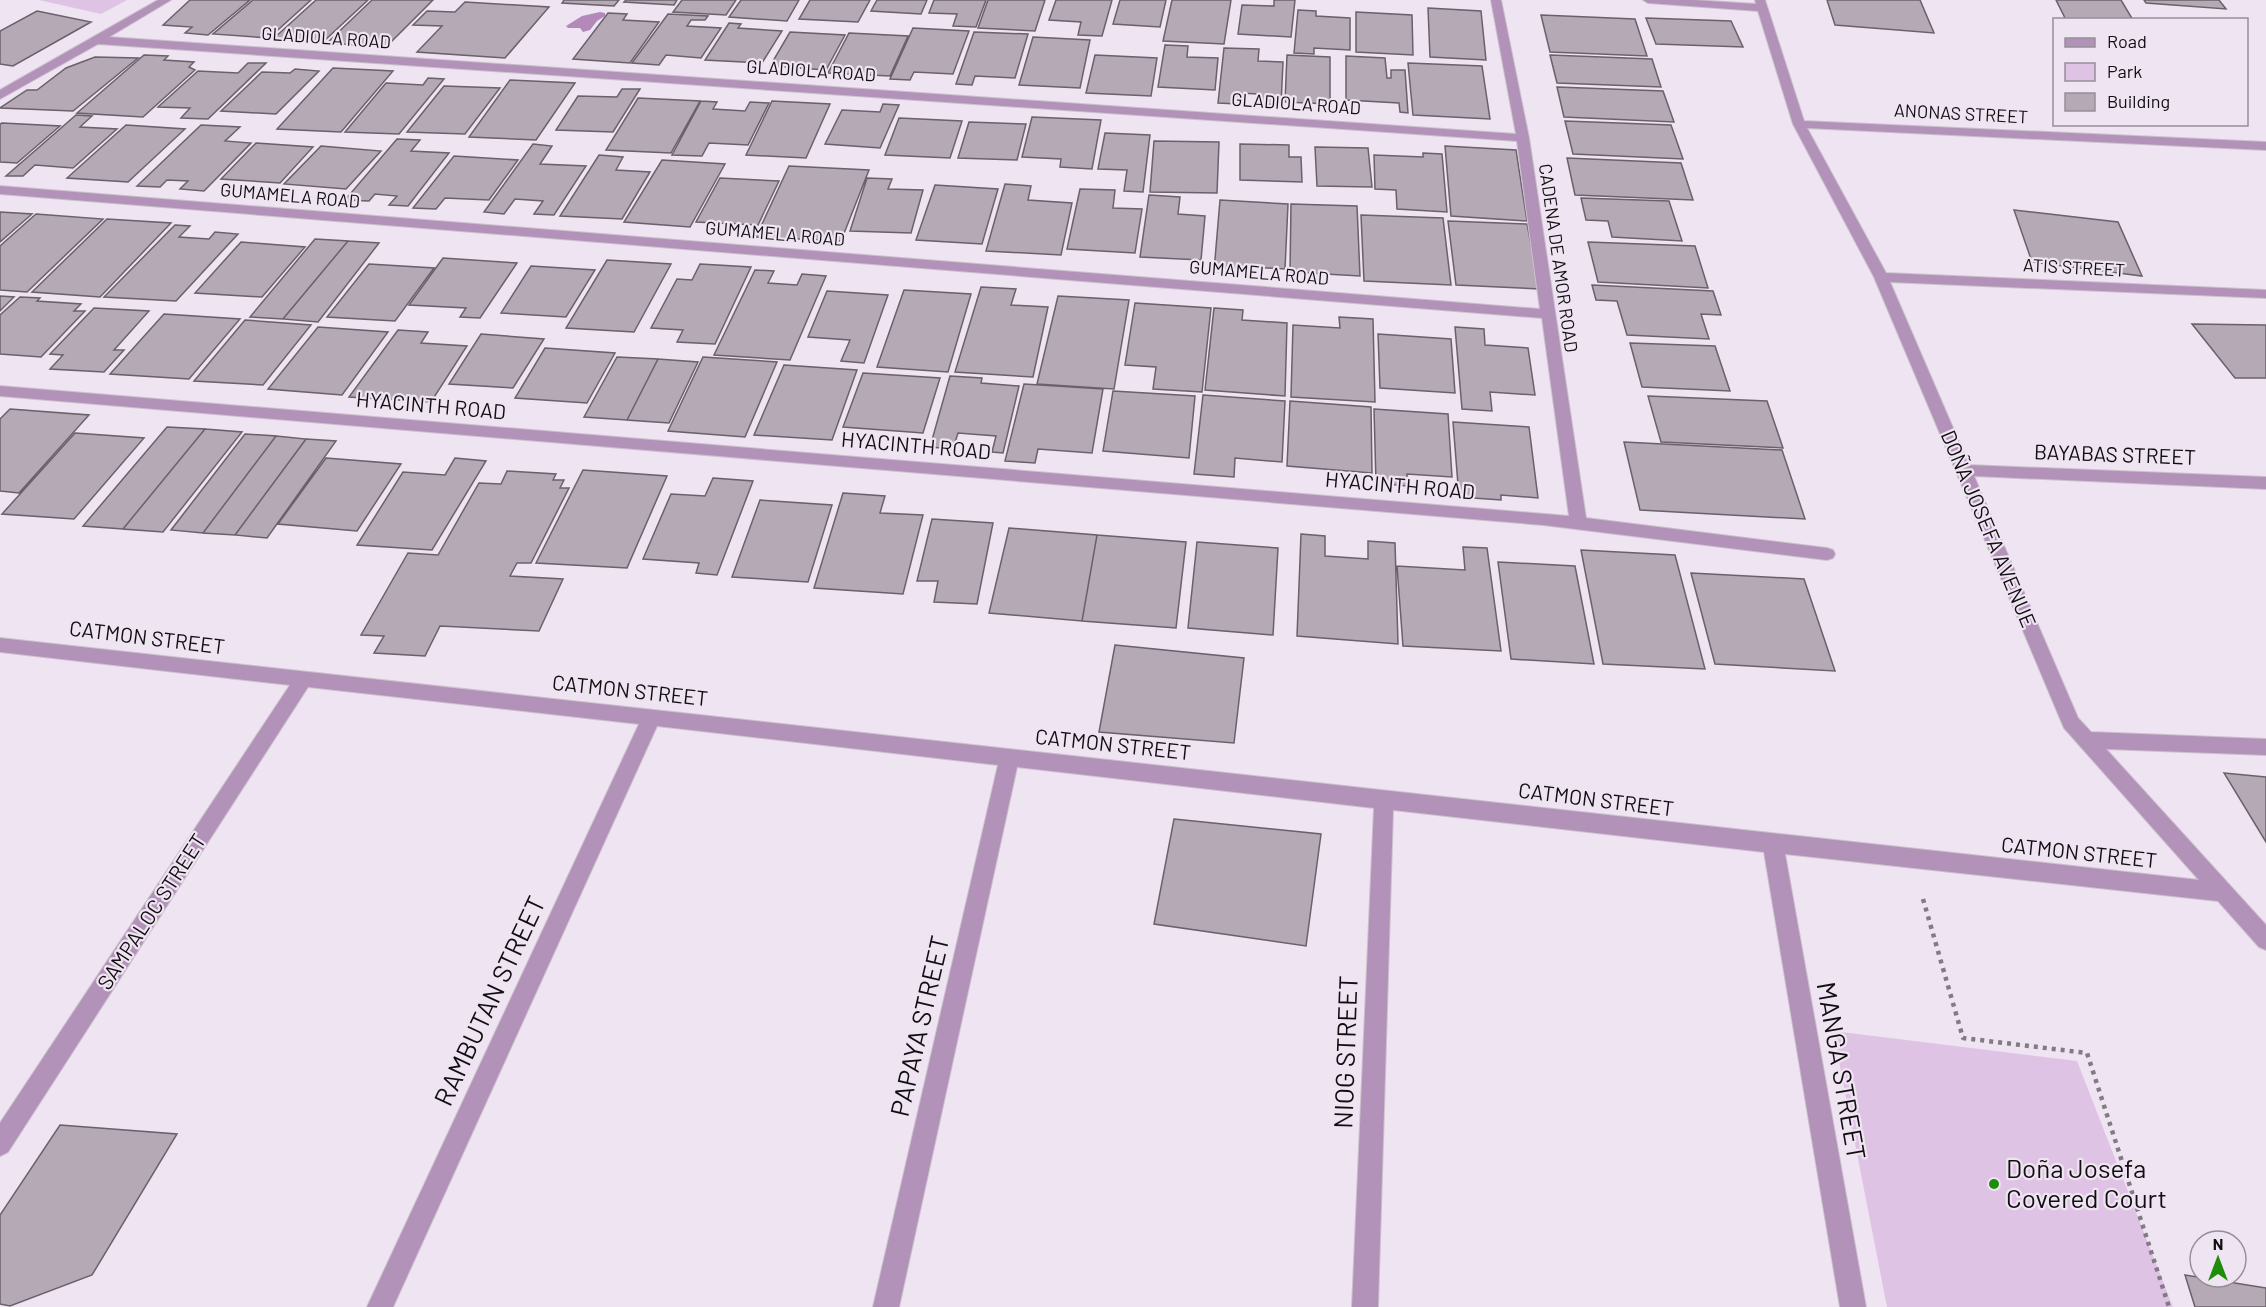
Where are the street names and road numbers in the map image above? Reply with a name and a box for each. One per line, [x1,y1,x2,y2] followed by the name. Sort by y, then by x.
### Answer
[261,22,392,52] street label: GLADIOLA ROAD
[746,55,877,85] street label: GLADIOLA ROAD
[1231,88,1362,118] street label: GLADIOLA ROAD
[1893,99,2029,127] street label: ANONAS STREET
[1535,162,1583,353] street label: CADENA DE AMOR ROAD
[219,178,361,212] street label: GUMAMELA ROAD
[704,216,846,250] street label: GUMAMELA ROAD
[2022,253,2126,281] street label: ATIS STREET
[1188,255,1330,289] street label: GUMAMELA ROAD
[355,386,507,424] street label: HYACINTH ROAD
[840,426,992,464] street label: HYACINTH ROAD
[1936,426,2042,631] street label: DOÑA JOSEFA AVENUE
[2034,438,2196,469] street label: BAYABAS STREET
[1324,466,1476,504] street label: HYACINTH ROAD
[68,615,226,658] street label: CATMON STREET
[551,669,709,710] street label: CATMON STREET
[1034,723,1192,764] street label: CATMON STREET
[1517,777,1675,820] street label: CATMON STREET
[91,829,210,994] street label: SAMPALOC STREET
[2000,831,2158,872] street label: CATMON STREET
[426,891,551,1110] street label: RAMBUTAN STREET
[883,932,954,1119] street label: PAPAYA STREET
[1326,975,1363,1129] street label: NIOG STREET
[1812,979,1873,1162] street label: MANGA STREET

